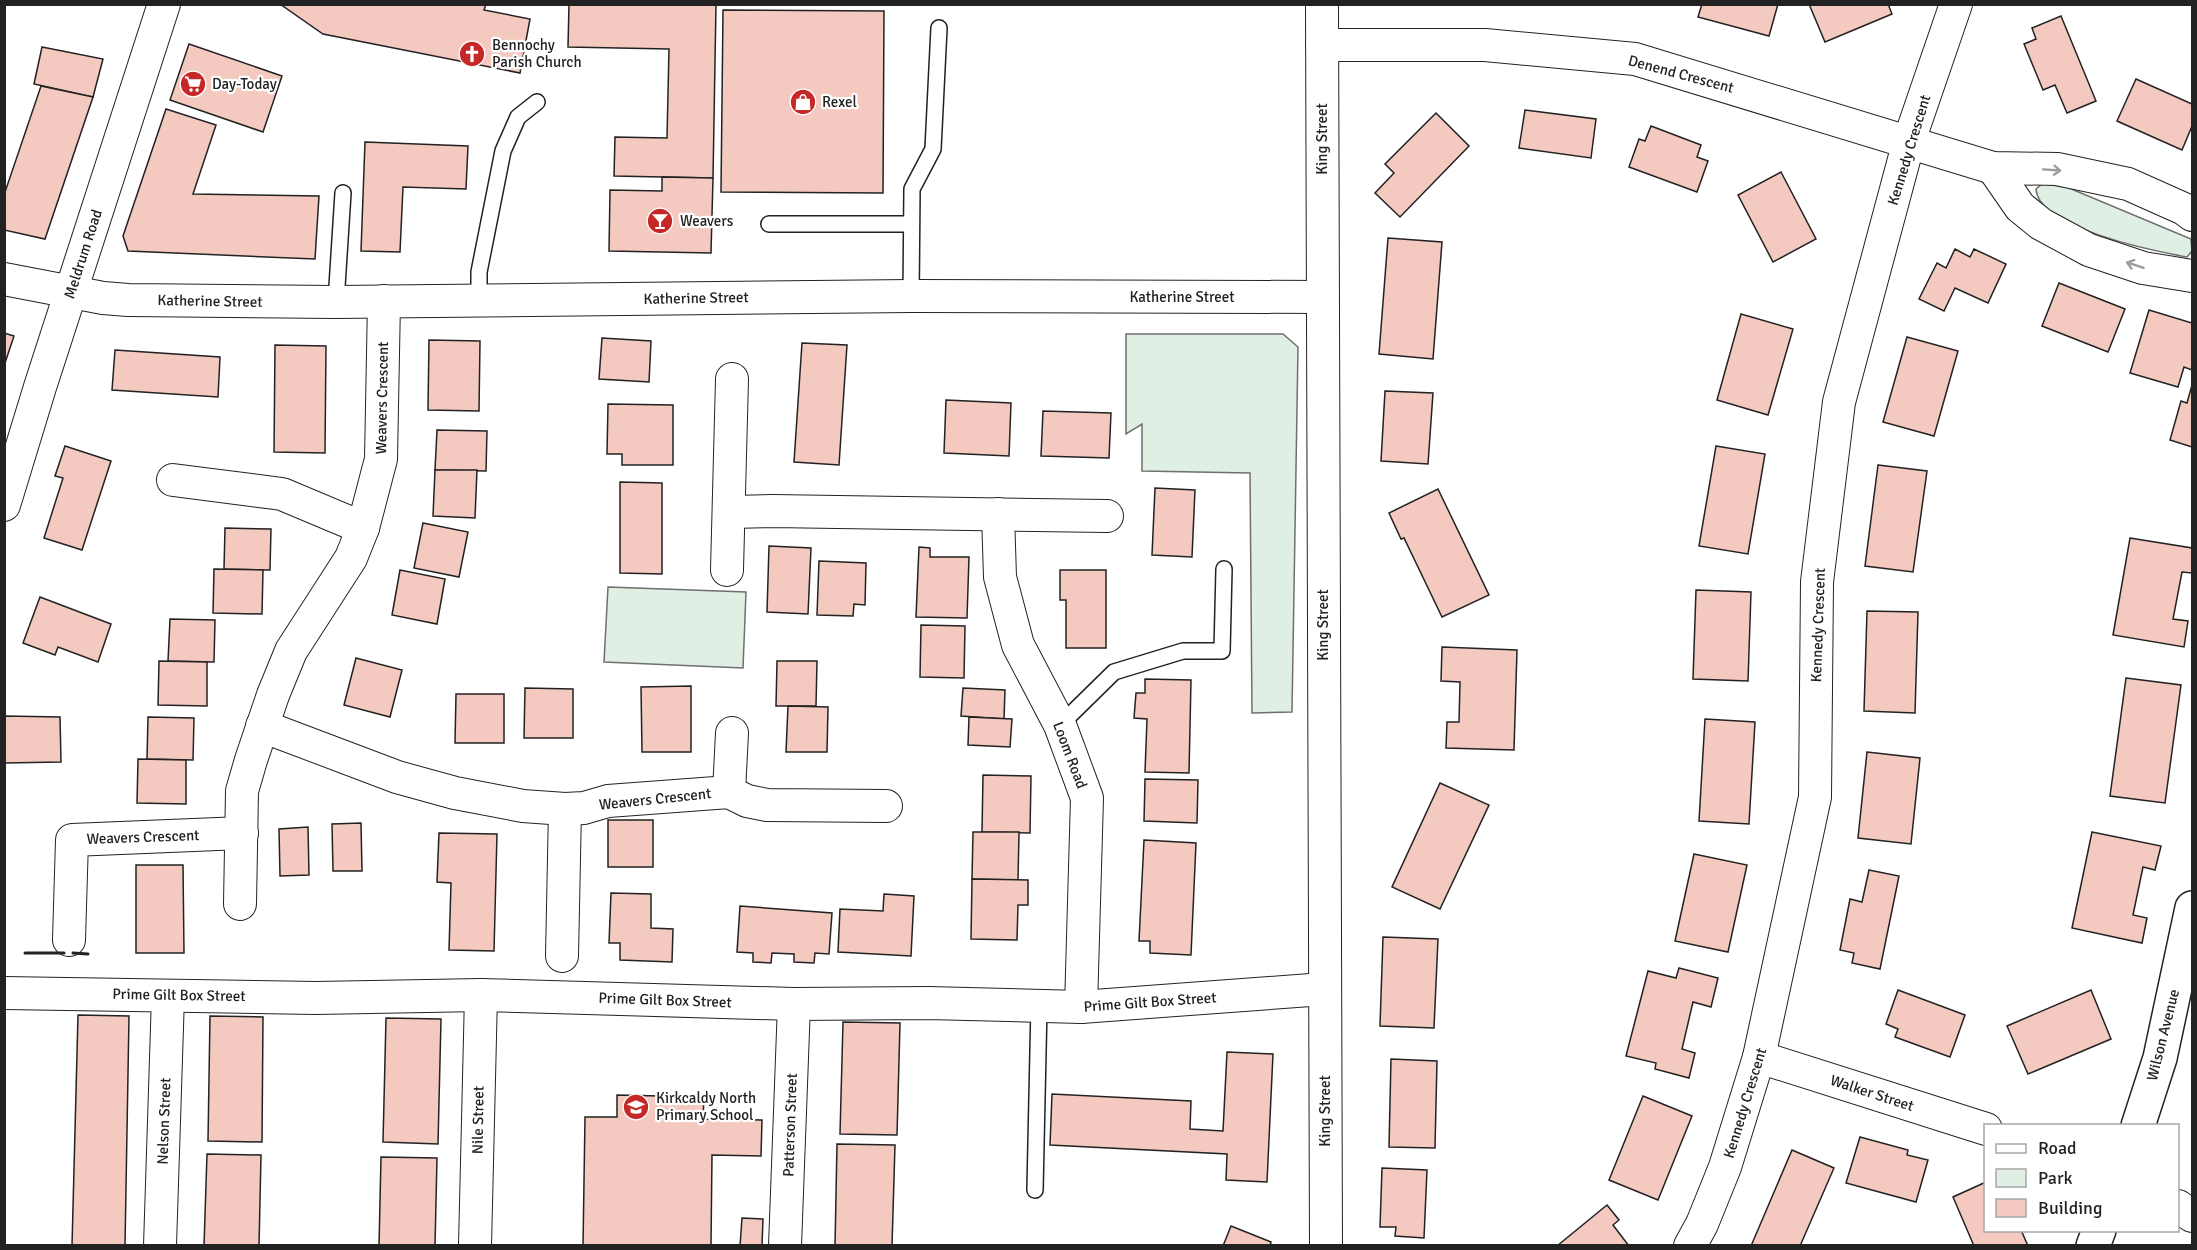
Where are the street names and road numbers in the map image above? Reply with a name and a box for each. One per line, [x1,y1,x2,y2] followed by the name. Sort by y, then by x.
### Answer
[1626,51,1736,97] street label: Denend Crescent
[1884,93,1934,207] street label: Kennedy Crescent
[1313,103,1331,175] street label: King Street
[60,207,106,301] street label: Meldrum Road
[643,288,749,308] street label: Katherine Street
[1129,288,1235,306] street label: Katherine Street
[157,291,263,311] street label: Katherine Street
[372,341,392,455] street label: Weavers Crescent
[1807,567,1829,683] street label: Kennedy Crescent
[1314,589,1332,661] street label: King Street
[1049,719,1091,791] street label: Loom Road
[598,784,712,814] street label: Weavers Crescent
[86,826,200,848] street label: Weavers Crescent
[112,985,246,1005] street label: Prime Gilt Box Street
[2143,987,2183,1083] street label: Wilson Avenue
[1083,988,1217,1016] street label: Prime Gilt Box Street
[598,989,732,1011] street label: Prime Gilt Box Street
[1720,1046,1770,1160] street label: Kennedy Crescent
[1828,1071,1916,1115] street label: Walker Street
[779,1073,801,1177] street label: Patterson Street
[1316,1075,1334,1147] street label: King Street
[153,1077,175,1165] street label: Nelson Street
[468,1086,488,1154] street label: Nile Street

